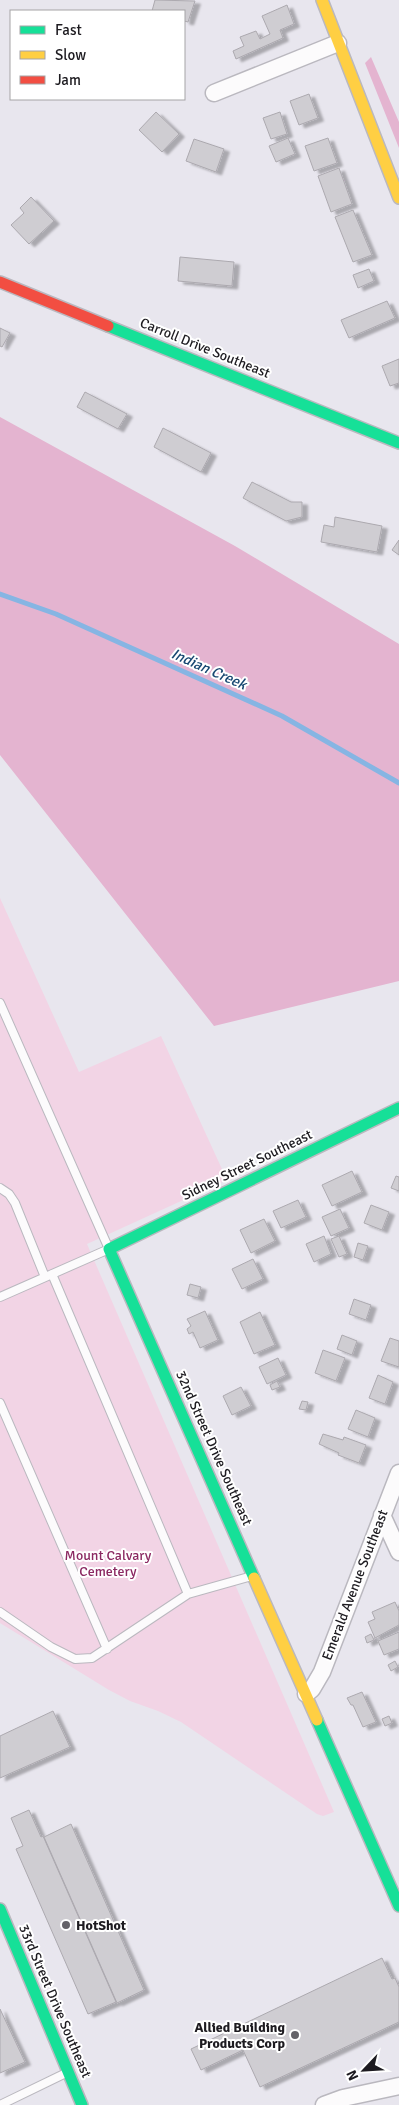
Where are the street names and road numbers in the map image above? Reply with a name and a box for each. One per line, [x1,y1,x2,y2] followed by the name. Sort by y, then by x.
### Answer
[138,314,273,382] street label: Carroll Drive Southeast
[179,1126,315,1204] street label: Sidney Street Southeast
[172,1368,256,1528] street label: 32nd Street Drive Southeast
[318,1507,392,1663] street label: Emerald Avenue Southeast
[15,1922,95,2080] street label: 33rd Street Drive Southeast

